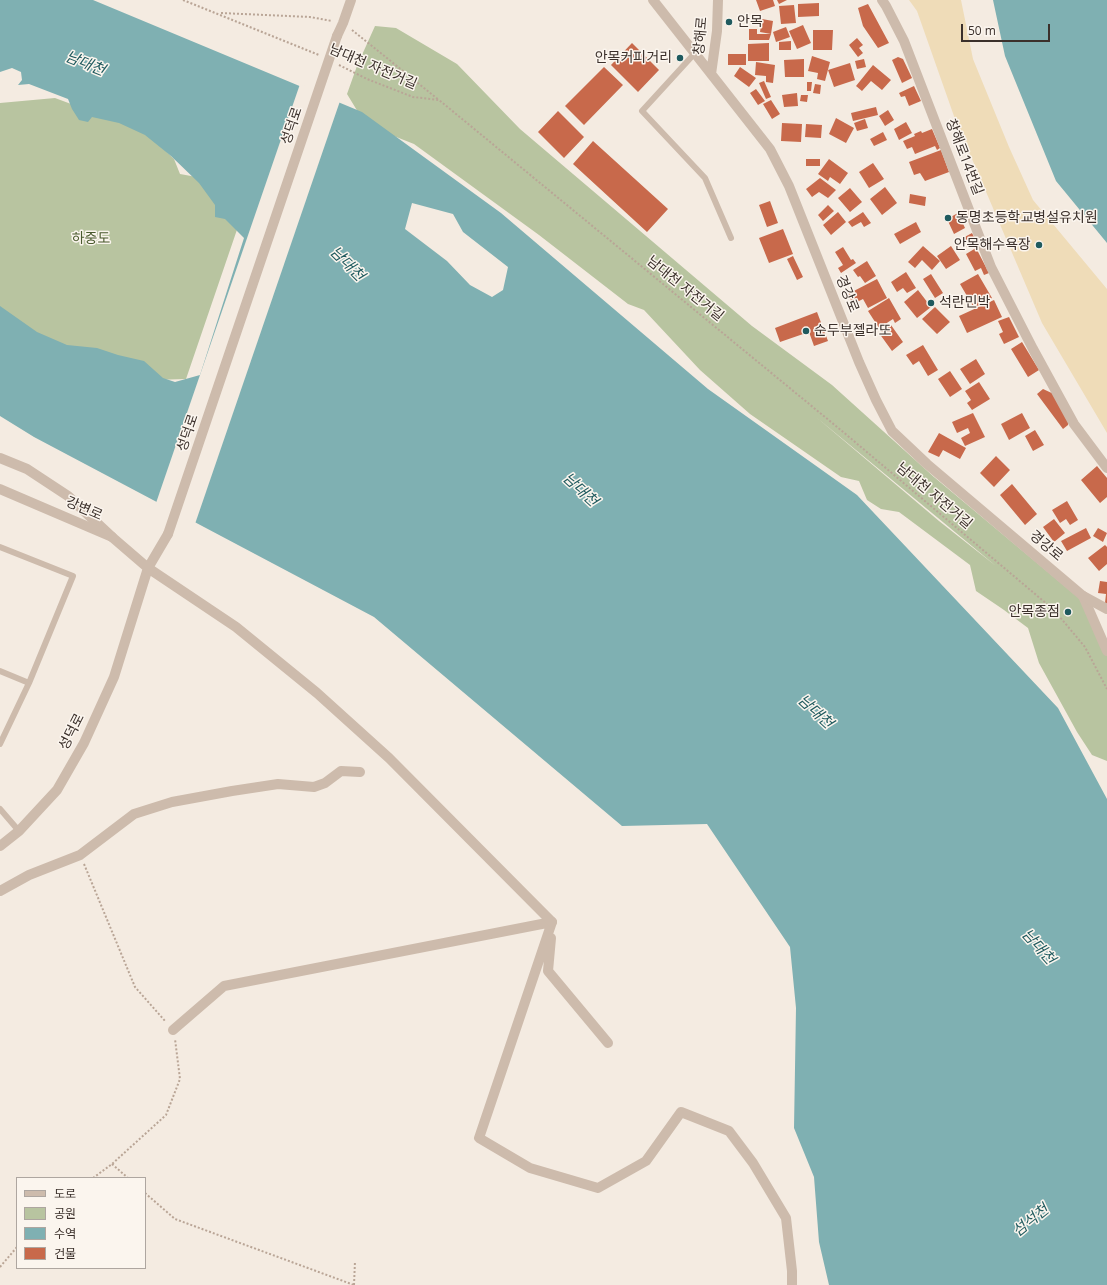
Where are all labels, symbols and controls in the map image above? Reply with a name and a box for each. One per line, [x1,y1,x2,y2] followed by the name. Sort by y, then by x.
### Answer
[737,14,763,30] place label: 안목
[691,16,711,56] street label: 창해로
[963,16,1052,42] scale bar
[724,17,734,27] marker: 안목
[968,22,996,39] text: 50 m
[327,41,419,93] street label: 남대천 자전거길
[62,48,108,80] water label: 남대천
[595,50,672,66] place label: 안목커피거리
[675,53,685,63] marker: 안목커피거리
[278,105,306,147] street label: 성덕로
[942,116,986,198] street label: 창해로14번길
[956,210,1098,226] place label: 동명초등학교병설유치원
[943,213,953,223] marker: 동명초등학교병설유치원
[72,231,110,247] park label: 하중도
[954,237,1031,253] place label: 안목해수욕장
[1034,240,1044,250] marker: 안목해수욕장
[326,243,368,285] water label: 남대천
[643,253,727,325] street label: 남대천 자전거길
[832,273,862,315] street label: 경강로
[939,295,991,311] place label: 석란민박
[926,298,936,308] marker: 석란민박
[814,323,891,339] place label: 순두부젤라또
[801,326,811,336] marker: 순두부젤라또
[174,412,202,454] street label: 성덕로
[893,459,975,533] street label: 남대천 자전거길
[559,469,601,511] water label: 남대천
[63,494,105,524] street label: 강변로
[1026,527,1066,565] street label: 경강로
[1008,604,1060,620] place label: 안목종점
[1063,607,1073,617] marker: 안목종점
[794,691,836,733] water label: 남대천
[56,711,88,753] street label: 성덕로
[1017,926,1059,968] water label: 남대천
[16,1177,146,1269] legend
[54,1185,76,1202] text: 도로
[1009,1201,1053,1241] water label: 섬석천
[54,1205,76,1222] text: 공원
[54,1225,76,1242] text: 수역
[54,1245,76,1262] text: 건물

